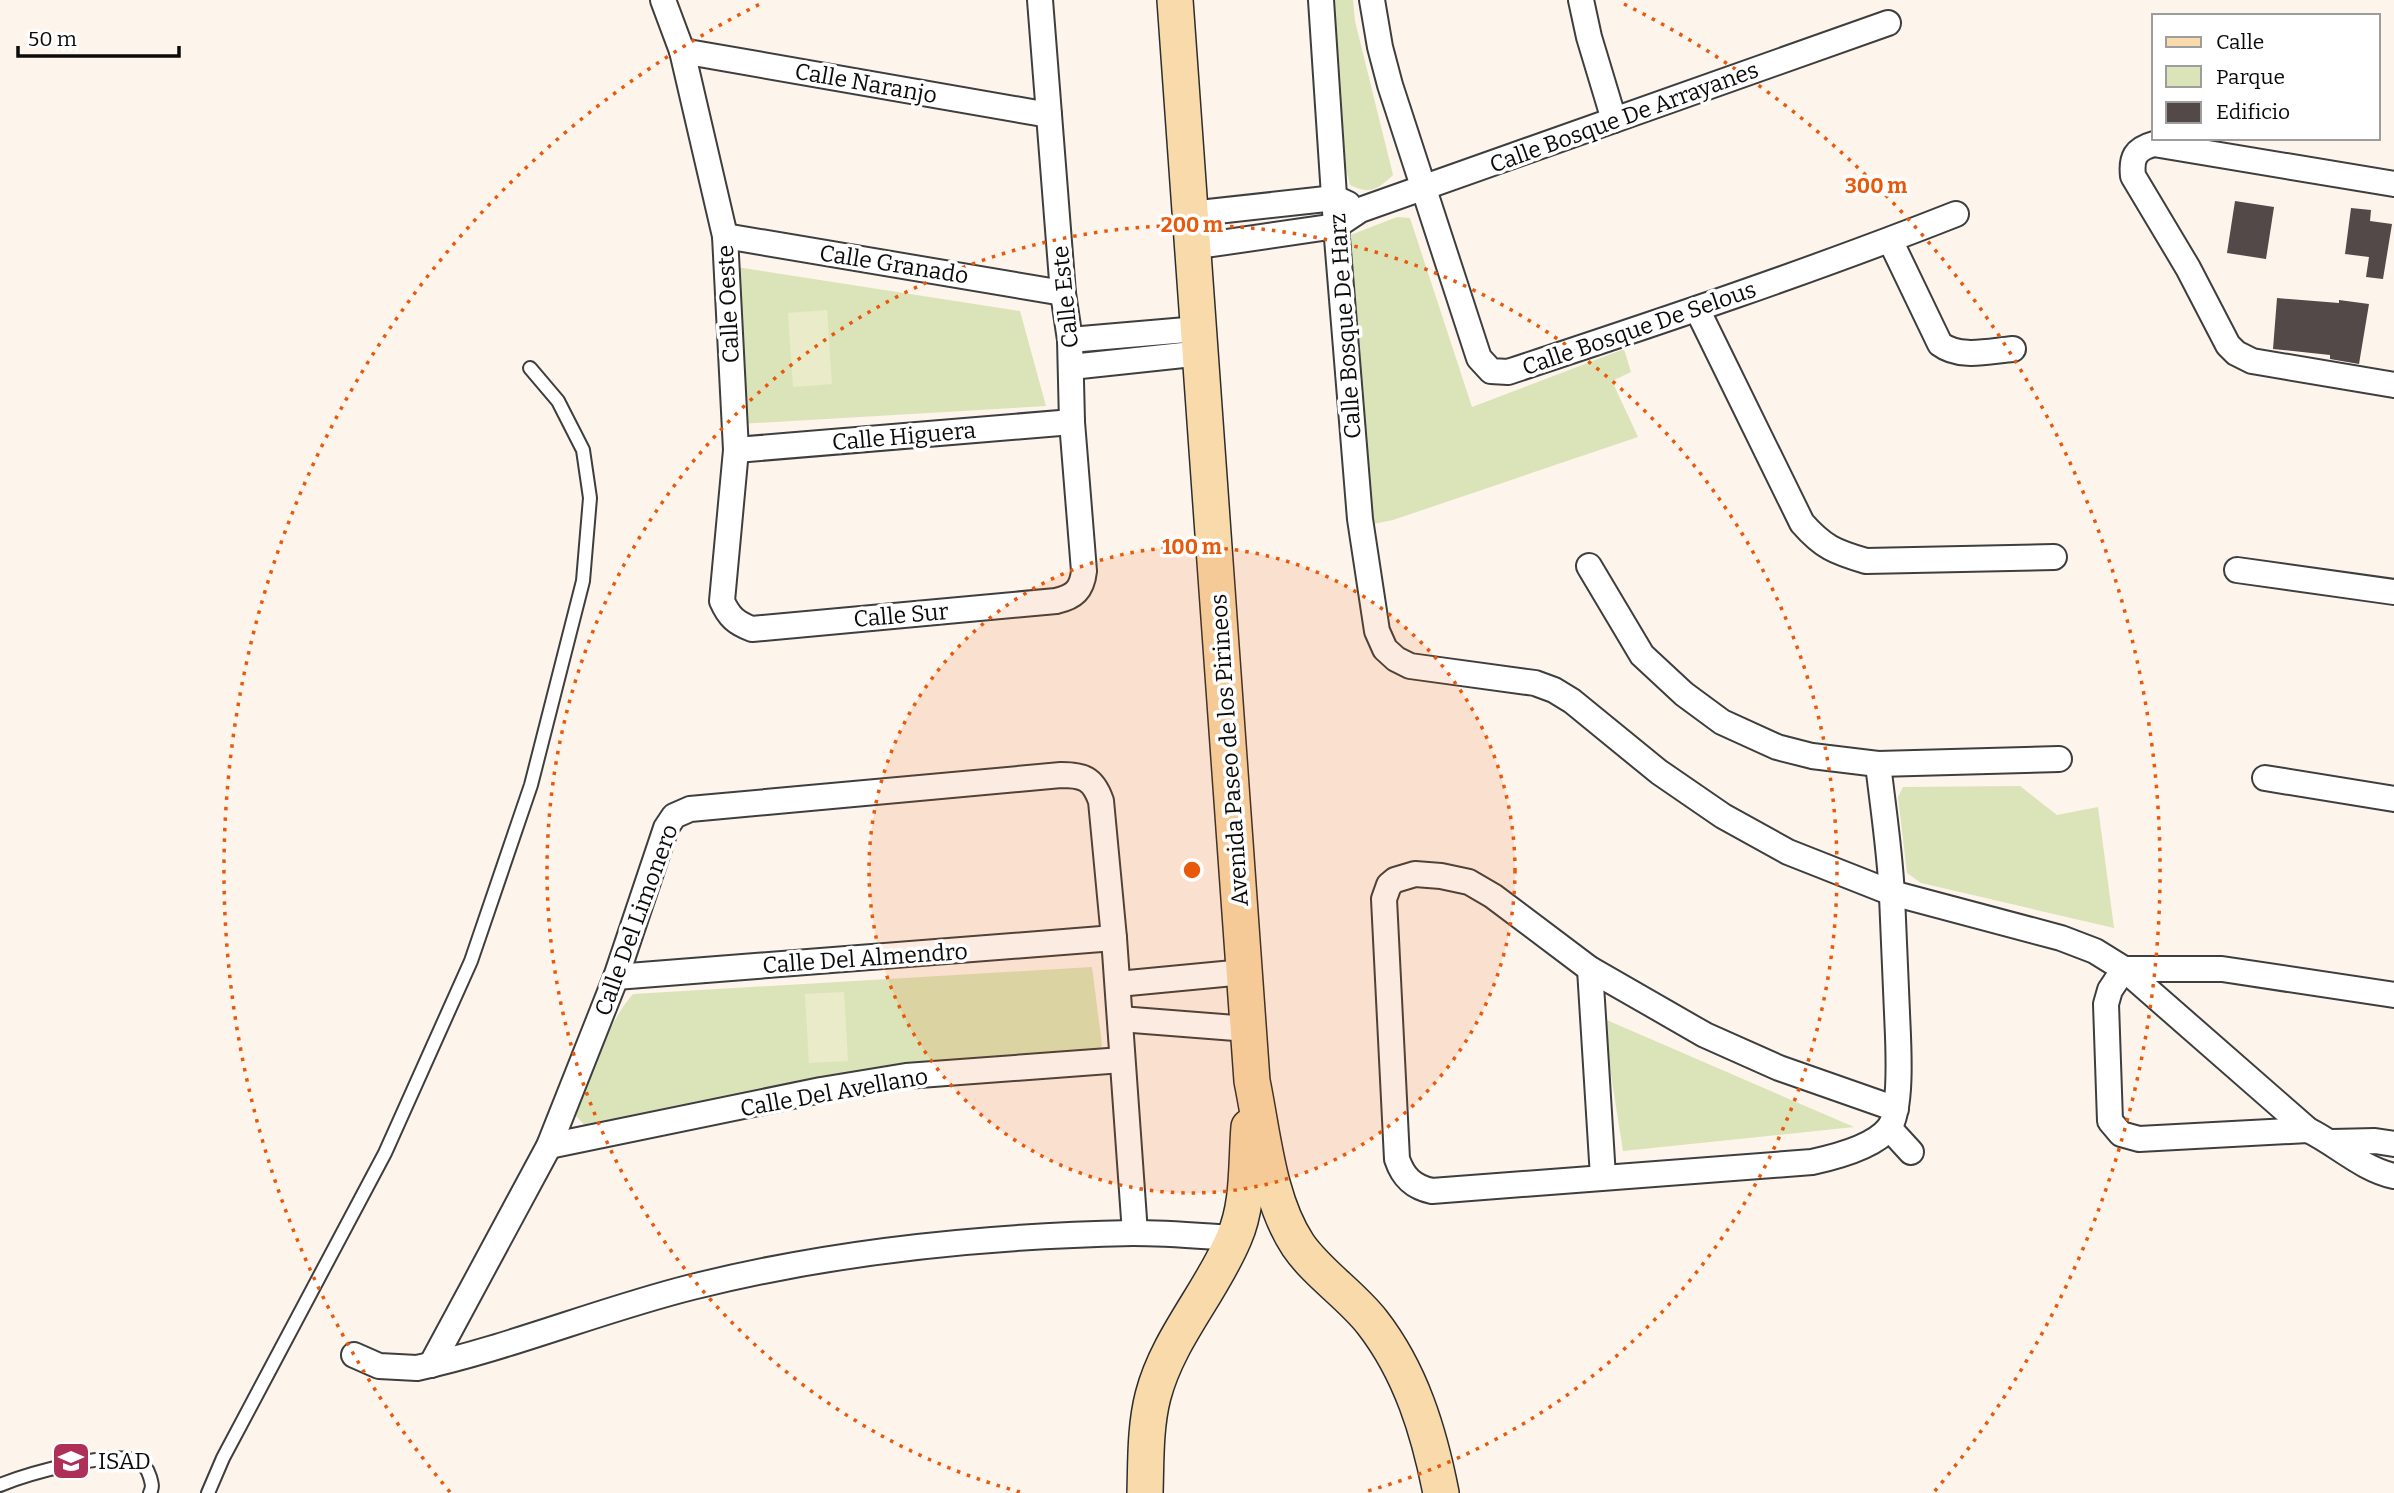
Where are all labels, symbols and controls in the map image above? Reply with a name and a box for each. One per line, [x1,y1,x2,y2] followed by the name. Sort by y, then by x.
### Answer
[18,14,178,58] scale bar
[2152,14,2380,140] legend
[28,26,77,52] text: 50 m
[2216,29,2264,55] text: Calle
[1486,55,1762,179] street label: Calle Bosque De Arrayanes
[793,57,939,109] street label: Calle Naranjo
[2216,64,2285,90] text: Parque
[2216,99,2290,125] text: Edificio
[1845,173,1907,199] text: 300 m
[1161,212,1223,238] text: 200 m
[1323,212,1367,440] street label: Calle Bosque De Harz
[818,238,970,290] street label: Calle Granado
[711,244,745,364] street label: Calle Oeste
[1046,244,1084,350] street label: Calle Este
[1518,275,1760,381] street label: Calle Bosque De Selous
[831,416,977,456] street label: Calle Higuera
[1162,534,1222,560] text: 100 m
[1204,593,1254,907] street label: Avenida Paseo de los Pirineos
[852,597,950,633] street label: Calle Sur
[588,820,684,1020] street label: Calle Del Limonero
[1180,858,1204,882] centre of rings
[761,937,969,979] street label: Calle Del Almendro
[738,1062,930,1122] street label: Calle Del Avellano
[50,1440,92,1482] school or university icon: ISAD
[98,1447,151,1475] place label: ISAD

